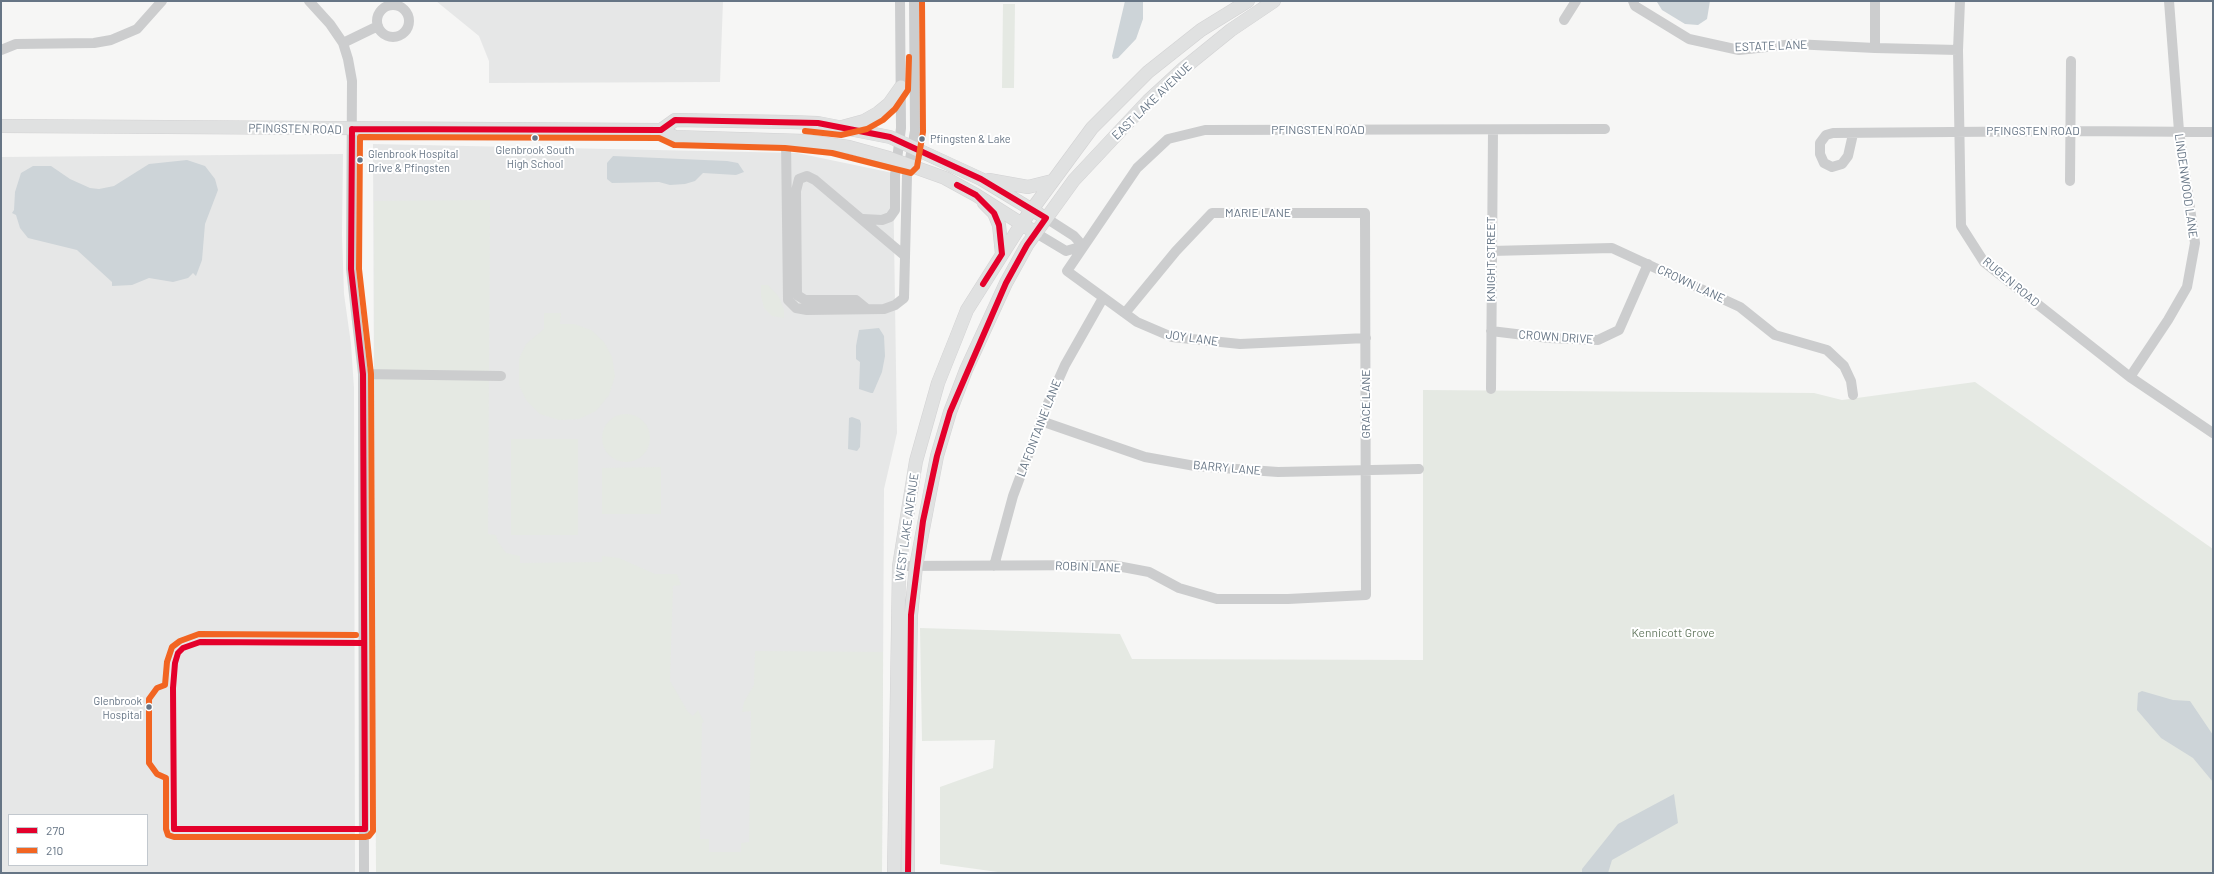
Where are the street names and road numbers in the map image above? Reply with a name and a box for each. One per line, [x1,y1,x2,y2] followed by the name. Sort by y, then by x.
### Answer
[1734,38,1808,54] street label: ESTATE LANE
[1109,59,1195,143] street label: EAST LAKE AVENUE
[248,121,342,137] street label: PFINGSTEN ROAD
[1271,123,1365,137] street label: PFINGSTEN ROAD
[1986,124,2080,138] street label: PFINGSTEN ROAD
[2172,133,2200,239] street label: LINDENWOOD LANE
[1225,206,1291,220] street label: MARIE LANE
[1484,216,1498,302] street label: KNIGHT STREET
[1980,254,2042,310] street label: RUGEN ROAD
[1655,262,1727,306] street label: CROWN LANE
[1165,327,1219,349] street label: JOY LANE
[1518,327,1594,347] street label: CROWN DRIVE
[1359,369,1373,439] street label: GRACE LANE
[1014,377,1064,479] street label: LA FONTAINE LANE
[1192,458,1262,478] street label: BARRY LANE
[892,472,922,582] street label: WEST LAKE AVENUE
[1055,559,1121,575] street label: ROBIN LANE

